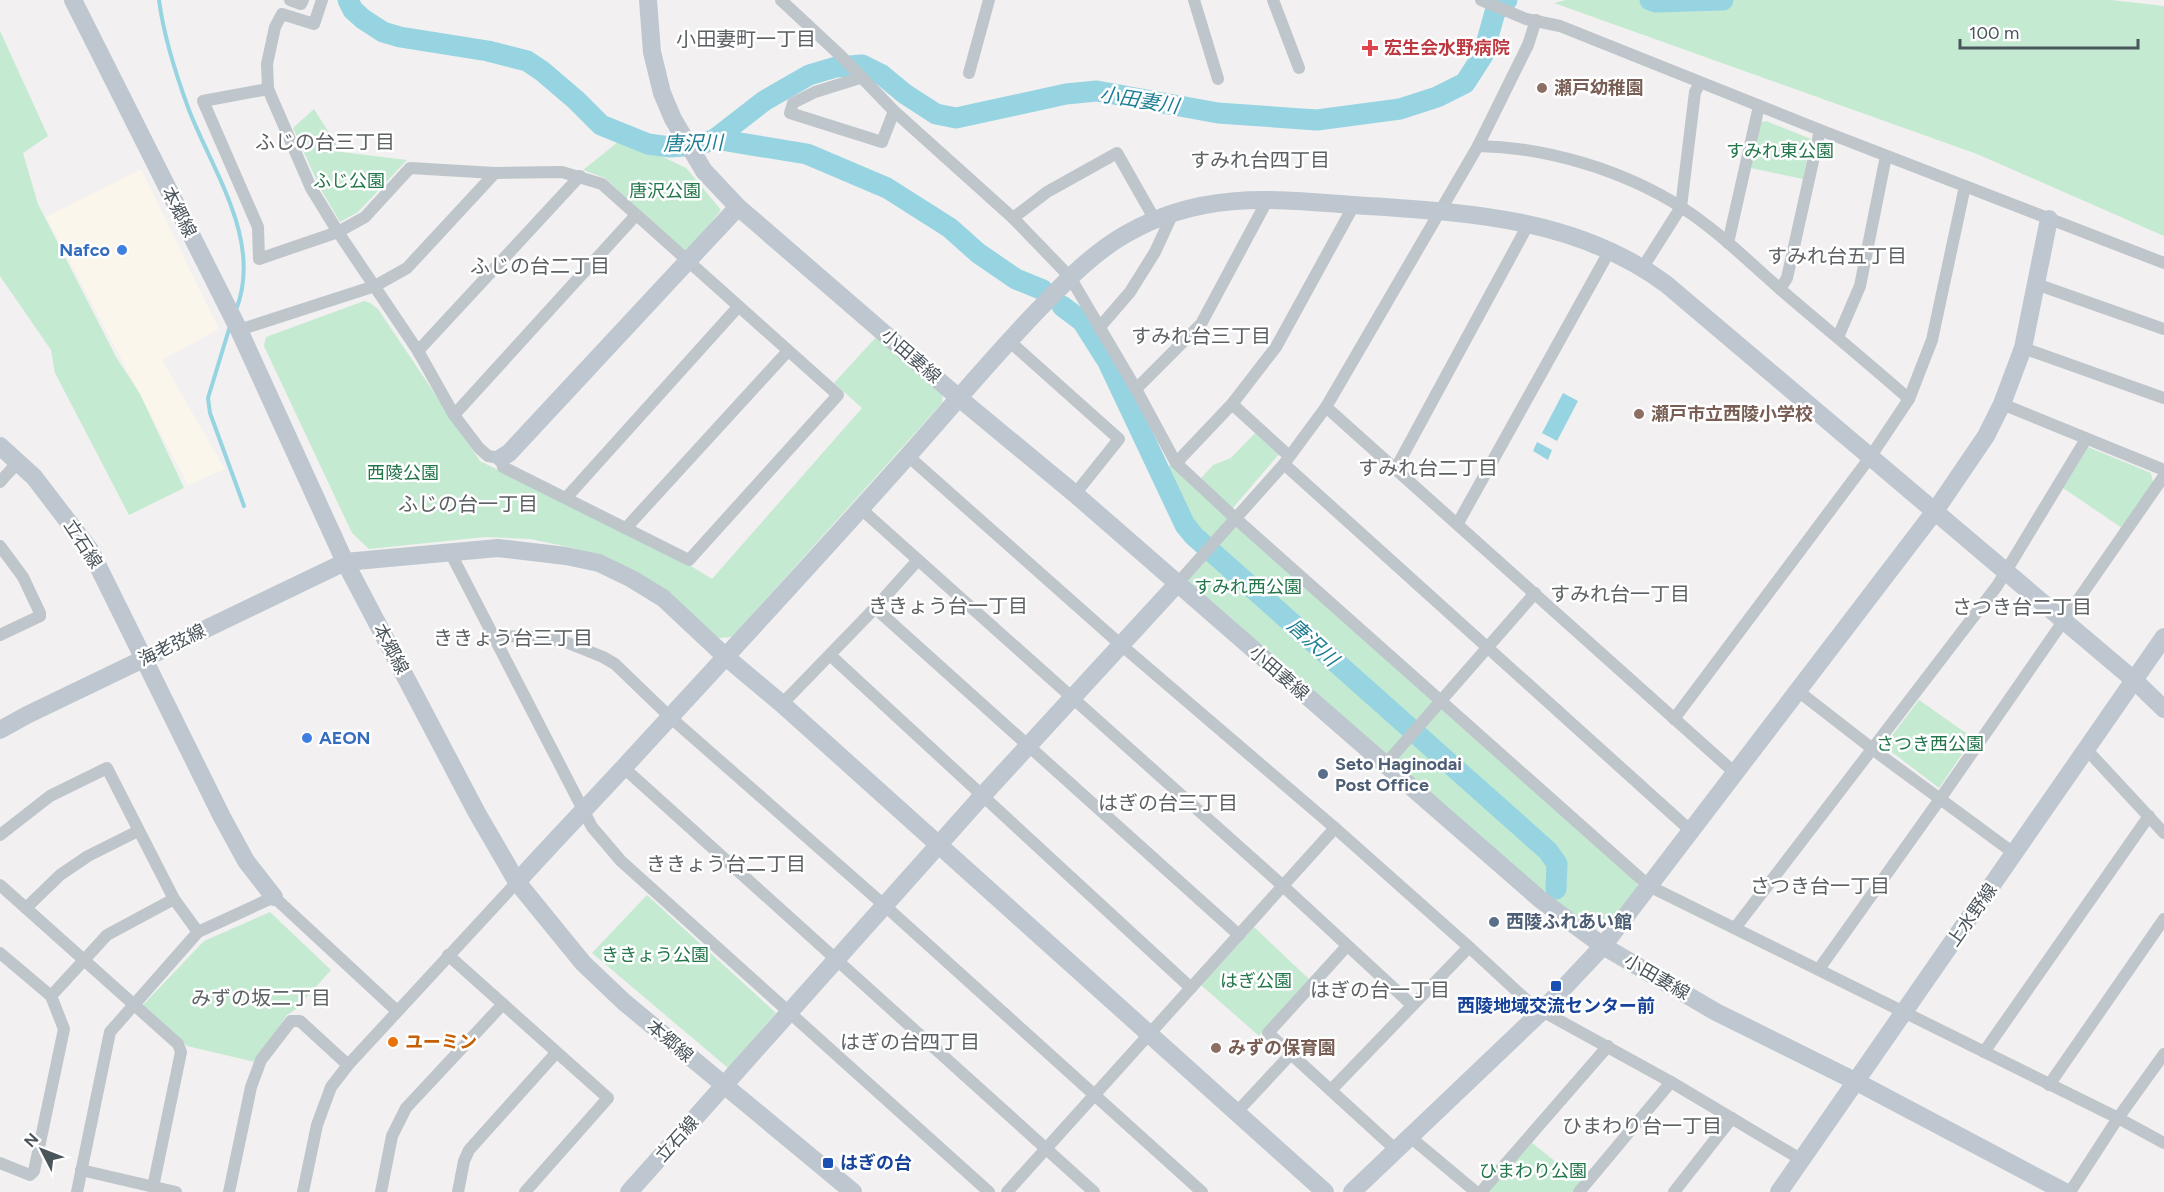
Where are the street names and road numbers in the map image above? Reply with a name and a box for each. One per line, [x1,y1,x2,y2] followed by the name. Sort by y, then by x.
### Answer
[157,183,201,241] street label: 本郷線
[877,324,945,388] street label: 小田妻線
[59,515,107,573] street label: 立石線
[135,619,209,671] street label: 海老弦線
[369,620,413,678] street label: 本郷線
[1245,641,1313,705] street label: 小田妻線
[1942,879,2002,951] street label: 上水野線
[1620,949,1694,1005] street label: 小田妻線
[642,1015,698,1067] street label: 本郷線
[651,1112,703,1166] street label: 立石線

